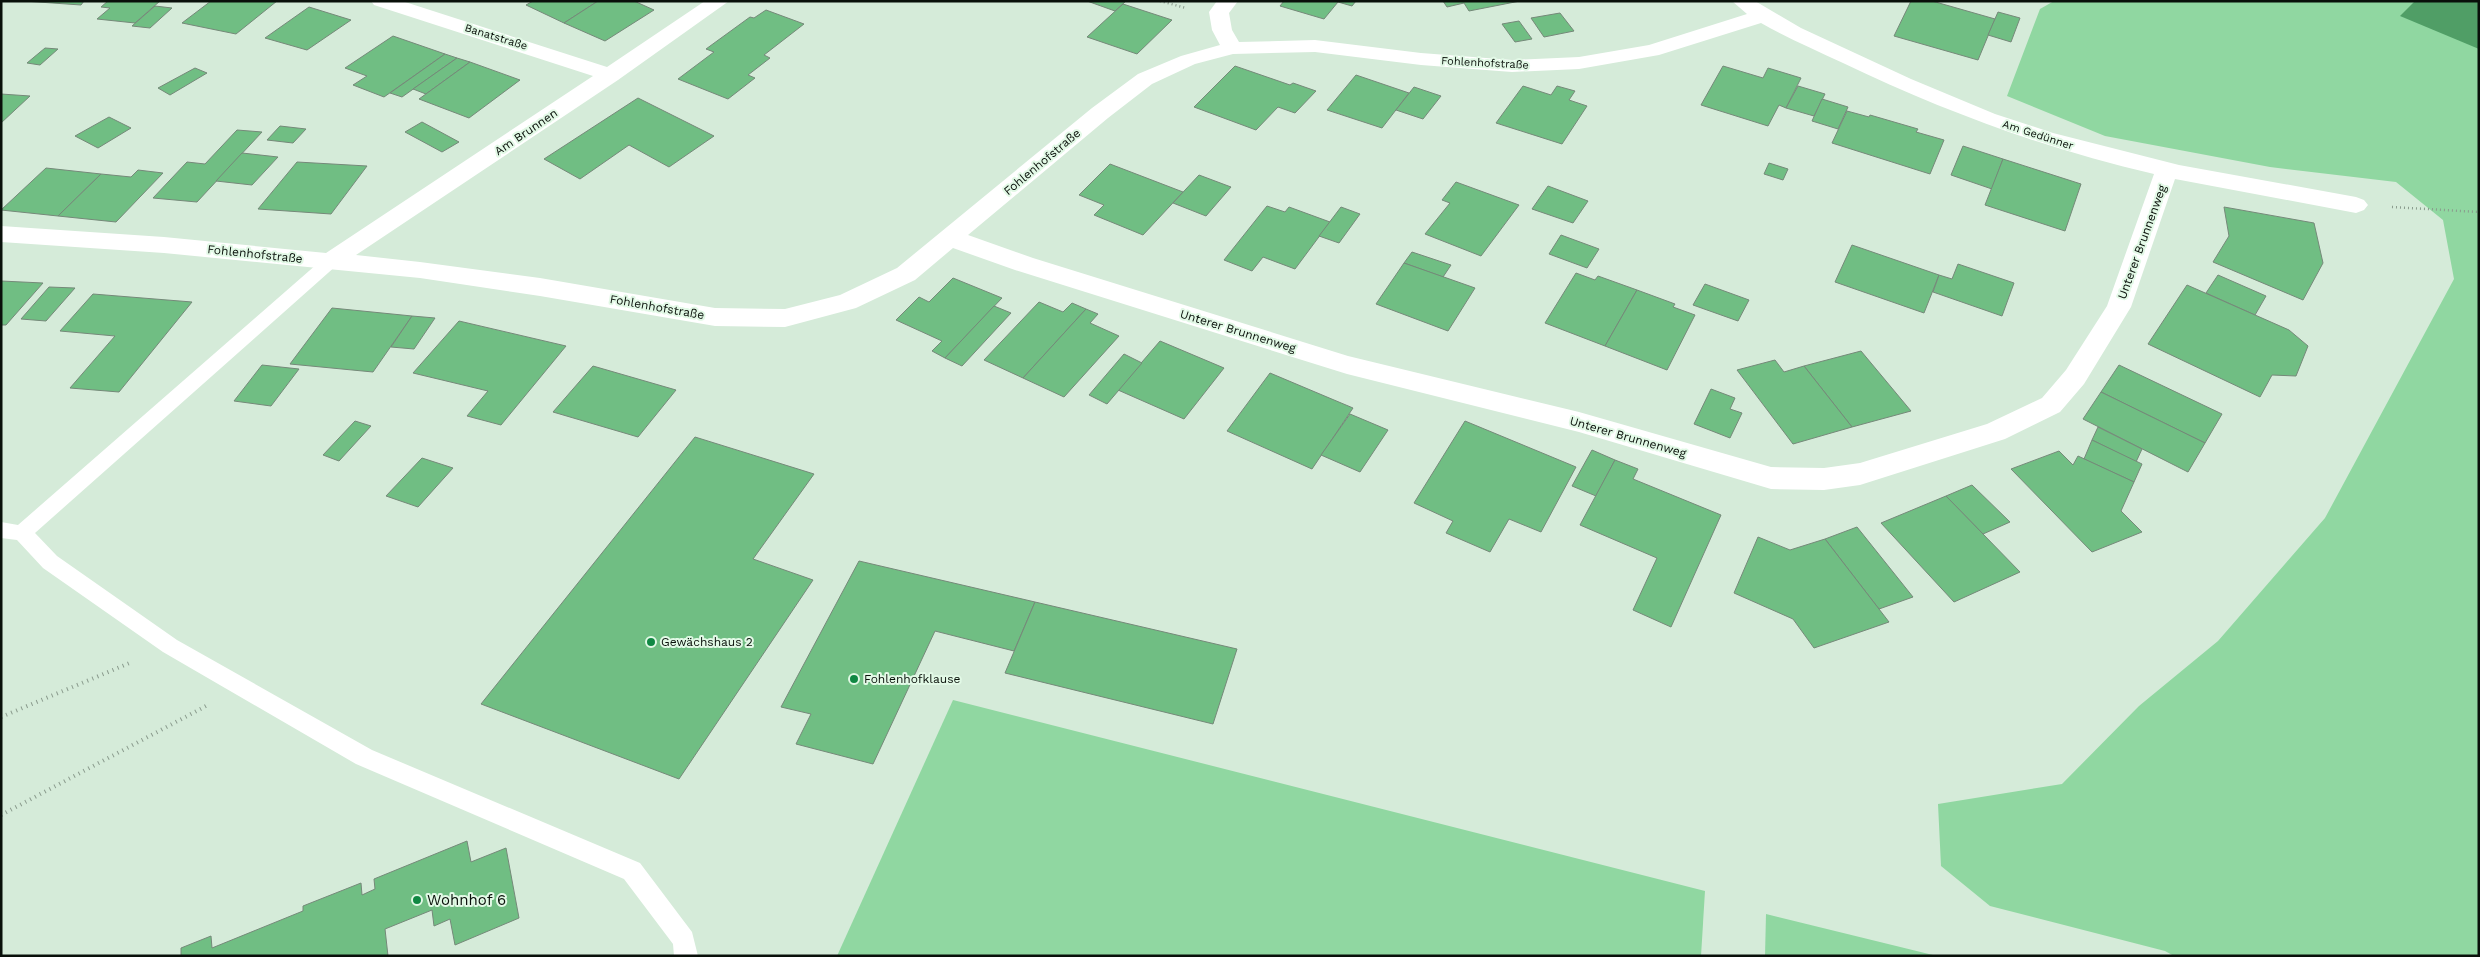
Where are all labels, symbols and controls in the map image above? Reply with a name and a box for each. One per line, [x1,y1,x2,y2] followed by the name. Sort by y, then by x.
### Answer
[463,21,529,53] street label: Banatstraße
[1441,54,1529,72] street label: Fohlenhofstraße
[492,106,560,158] street label: Am Brunnen
[2001,117,2076,153] street label: Am Gedünner
[1001,126,1083,198] street label: Fohlenhofstraße
[2115,182,2169,301] street label: Unterer Brunnenweg
[207,242,303,266] street label: Fohlenhofstraße
[609,292,705,322] street label: Fohlenhofstraße
[1178,307,1298,355] street label: Unterer Brunnenweg
[1568,414,1688,460] street label: Unterer Brunnenweg
[661,635,753,649] place label: Gewächshaus 2
[645,636,657,648] marker: Gewächshaus 2
[864,672,961,686] place label: Fohlenhofklause
[848,673,860,685] marker: Fohlenhofklause
[427,891,506,909] place label: Wohnhof 6
[411,894,423,906] marker: Wohnhof 6

